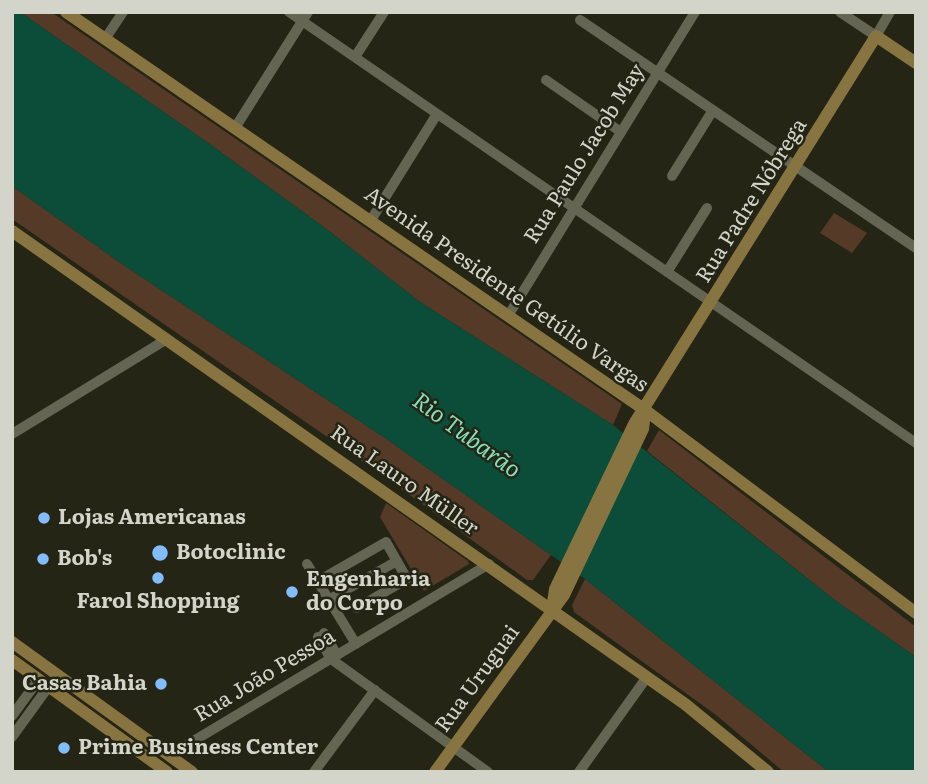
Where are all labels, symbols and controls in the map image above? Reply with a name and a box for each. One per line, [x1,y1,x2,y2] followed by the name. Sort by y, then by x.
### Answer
[519,59,651,249] street label: Rua Paulo Jacob May
[691,114,813,288] street label: Rua Padre Nóbrega
[359,182,653,398] street label: Avenida Presidente Getúlio Vargas
[407,388,525,484] water label: Rio Tubarão
[325,421,483,541] street label: Rua Lauro Müller
[58,505,246,531] place label: Lojas Americanas
[36,510,52,526] marker: Lojas Americanas
[176,540,286,566] place label: Botoclinic
[150,543,170,563] marker: Botoclinic
[57,546,112,572] place label: Bob's
[35,551,51,567] marker: Bob's
[306,567,430,617] place label: Engenharia do Corpo
[150,570,166,586] marker: Farol Shopping
[284,584,300,600] marker: Engenharia do Corpo
[77,589,239,615] place label: Farol Shopping
[431,621,525,737] street label: Rua Uruguai
[190,624,340,728] street label: Rua João Pessoa
[22,671,147,697] place label: Casas Bahia
[153,676,169,692] marker: Casas Bahia
[78,735,318,761] place label: Prime Business Center
[56,740,72,756] marker: Prime Business Center

